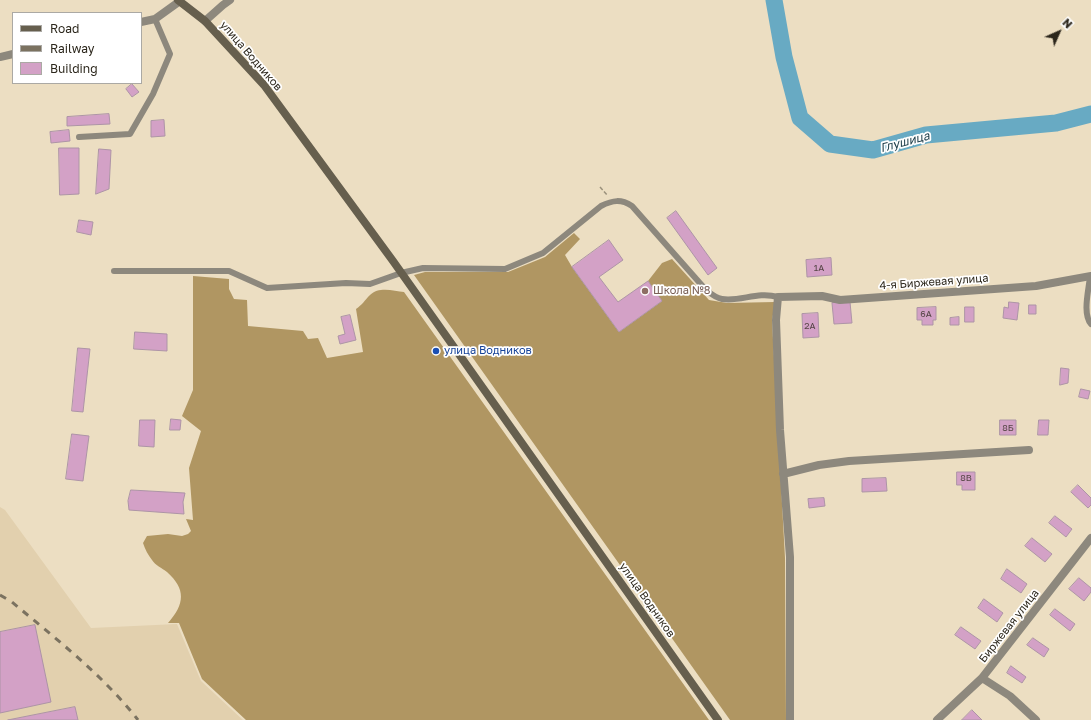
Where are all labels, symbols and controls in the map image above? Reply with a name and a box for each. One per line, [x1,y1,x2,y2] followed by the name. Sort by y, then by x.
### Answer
[12,12,142,84] legend
[1039,12,1079,52] north arrow
[1060,16,1075,31] text: N
[217,19,285,93] street label: улица Водников
[50,21,79,36] text: Road
[50,41,95,56] text: Railway
[50,61,98,76] text: Building
[879,129,931,155] water label: Глушица
[814,263,824,273] house number: 1А
[879,272,989,292] street label: 4-я Биржевая улица
[653,284,710,298] place label: Школа №8
[640,286,650,296] marker: Школа №8
[920,309,932,319] house number: 6А
[804,321,816,331] house number: 2А
[444,344,532,358] place label: улица Водников
[431,346,441,356] marker: улица Водников
[1002,423,1014,433] house number: 8Б
[960,473,972,483] house number: 8В
[616,560,678,640] street label: улица Водников
[976,587,1042,665] street label: Биржевая улица

